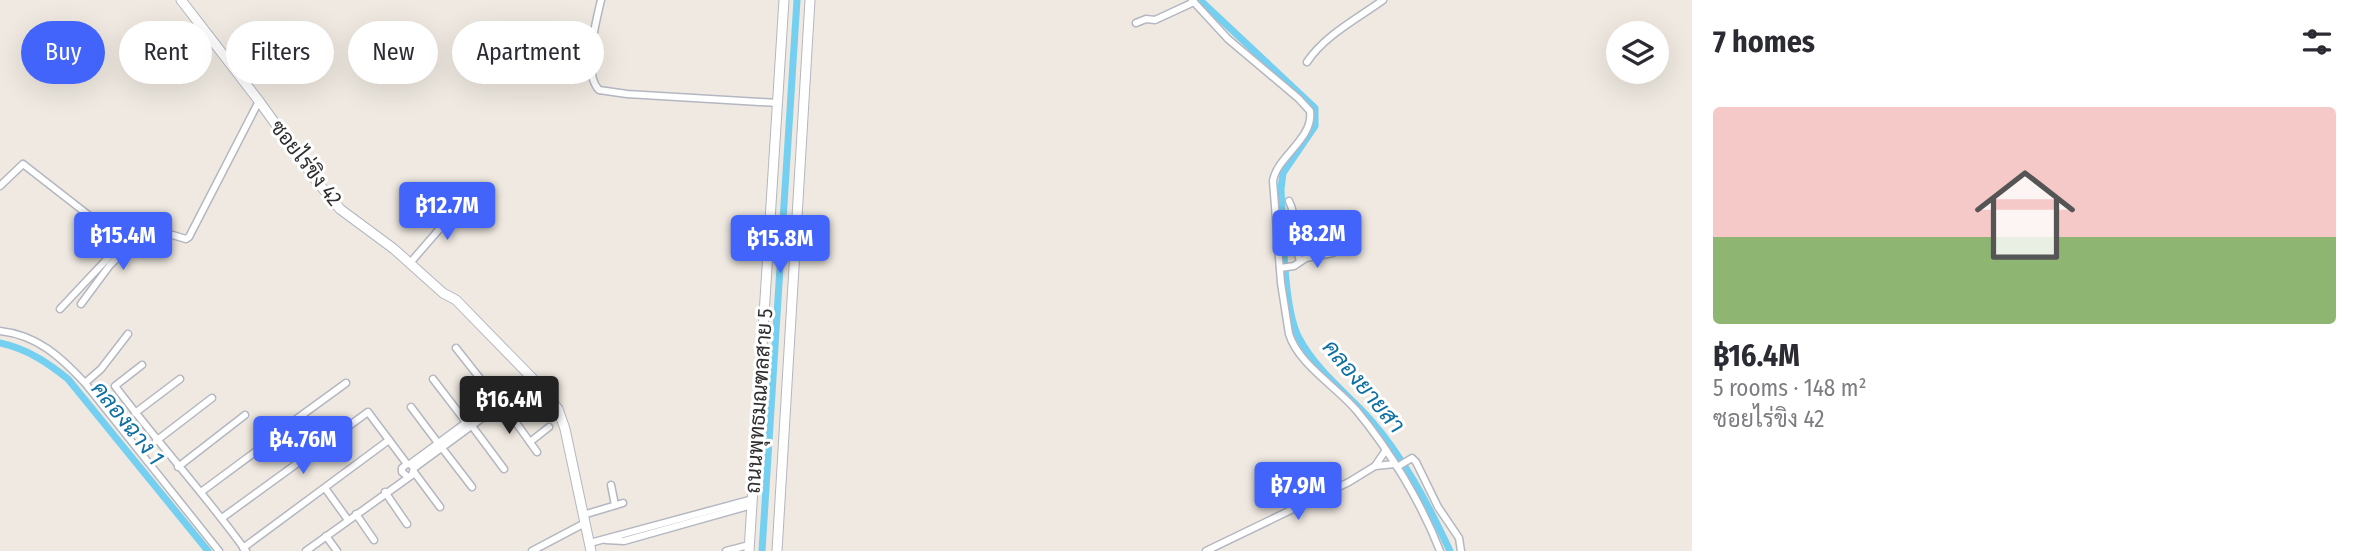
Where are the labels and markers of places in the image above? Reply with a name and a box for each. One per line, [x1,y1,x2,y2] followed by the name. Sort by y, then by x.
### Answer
[390,182,504,242] pin: ฿12.7M
[1268,210,1366,270] pin: ฿8.2M
[66,212,180,272] pin: ฿15.4M
[723,216,837,275] pin: ฿15.8M
[452,376,566,436] pin: ฿16.4M
[246,416,360,476] pin: ฿4.76M
[1249,462,1347,522] pin: ฿7.9M

